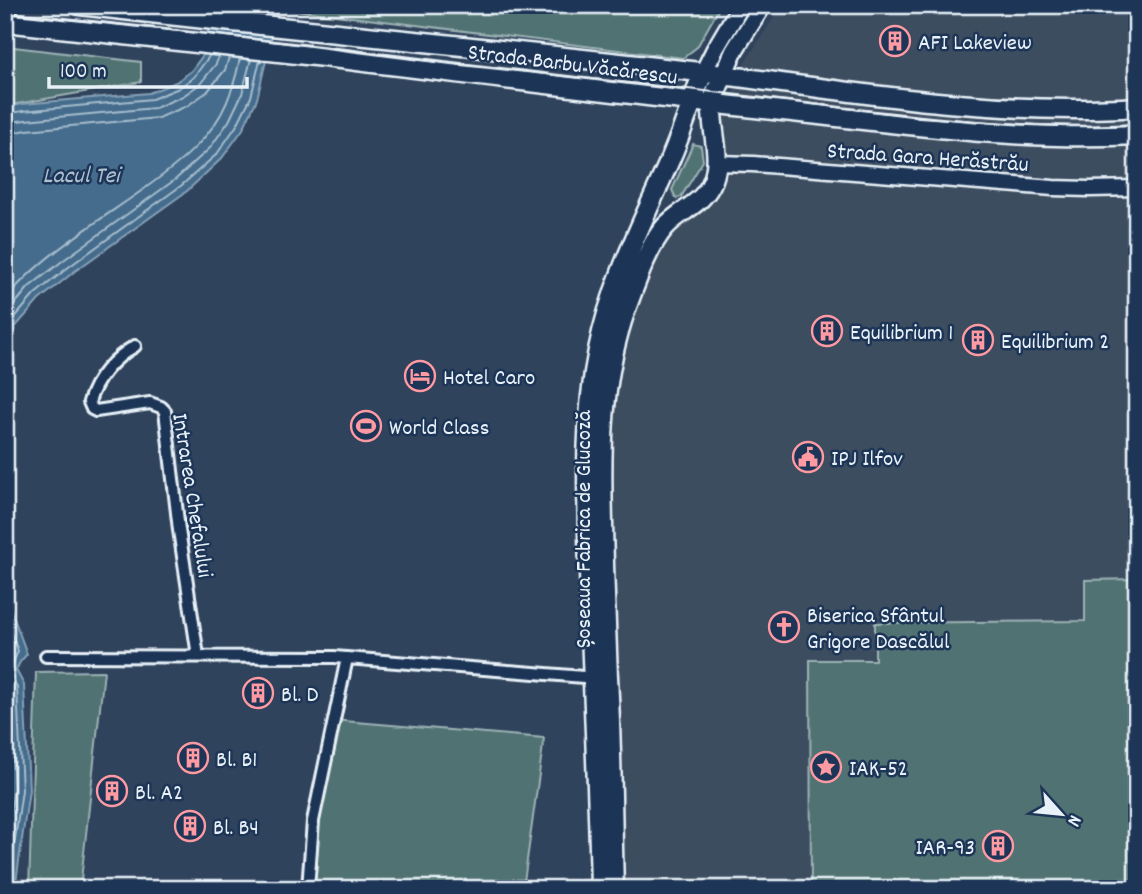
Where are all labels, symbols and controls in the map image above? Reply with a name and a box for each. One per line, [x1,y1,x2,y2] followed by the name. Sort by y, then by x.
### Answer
[878,24,912,58] building icon: AFI Lakeview
[918,28,1032,61] place label: AFI Lakeview
[466,37,679,96] street label: Strada Barbu Văcărescu
[49,46,247,90] scale bar
[60,58,107,88] text: 100 m
[826,136,1030,183] street label: Strada Gara Herăstrău
[43,160,123,194] water label: Lacul Tei
[810,314,844,348] building icon: Equilibrium 1
[850,318,953,351] place label: Equilibrium 1
[961,323,995,357] building icon: Equilibrium 2
[1001,327,1109,360] place label: Equilibrium 2
[403,359,437,393] hotel icon: Hotel Caro
[443,363,535,396] place label: Hotel Caro
[349,409,383,443] sports icon: World Class
[569,409,602,648] street label: Șoseaua Fabrica de Glucoză
[161,411,220,580] street label: Intrarea Chefalului
[389,413,490,446] place label: World Class
[791,440,825,474] public building icon: IPJ Ilfov
[831,444,903,477] place label: IPJ Ilfov
[807,601,950,660] place label: Biserica Sfântul Grigore Dascălul
[767,610,801,644] church icon: Biserica Sfântul Grigore Dascălul
[241,676,275,710] building icon: Bl. D
[281,680,318,713] place label: Bl. D
[176,741,210,775] building icon: Bl. B1
[216,745,257,778] place label: Bl. B1
[809,750,843,784] place icon: IAK-52
[849,754,908,787] place label: IAK-52
[95,774,129,808] building icon: Bl. A2
[135,778,183,811] place label: Bl. A2
[1026,778,1096,848] north arrow
[173,809,207,843] building icon: Bl. B4
[1059,810,1087,830] text: N
[213,813,259,846] place label: Bl. B4
[981,829,1015,863] building icon: IAR-93
[915,833,975,866] place label: IAR-93

